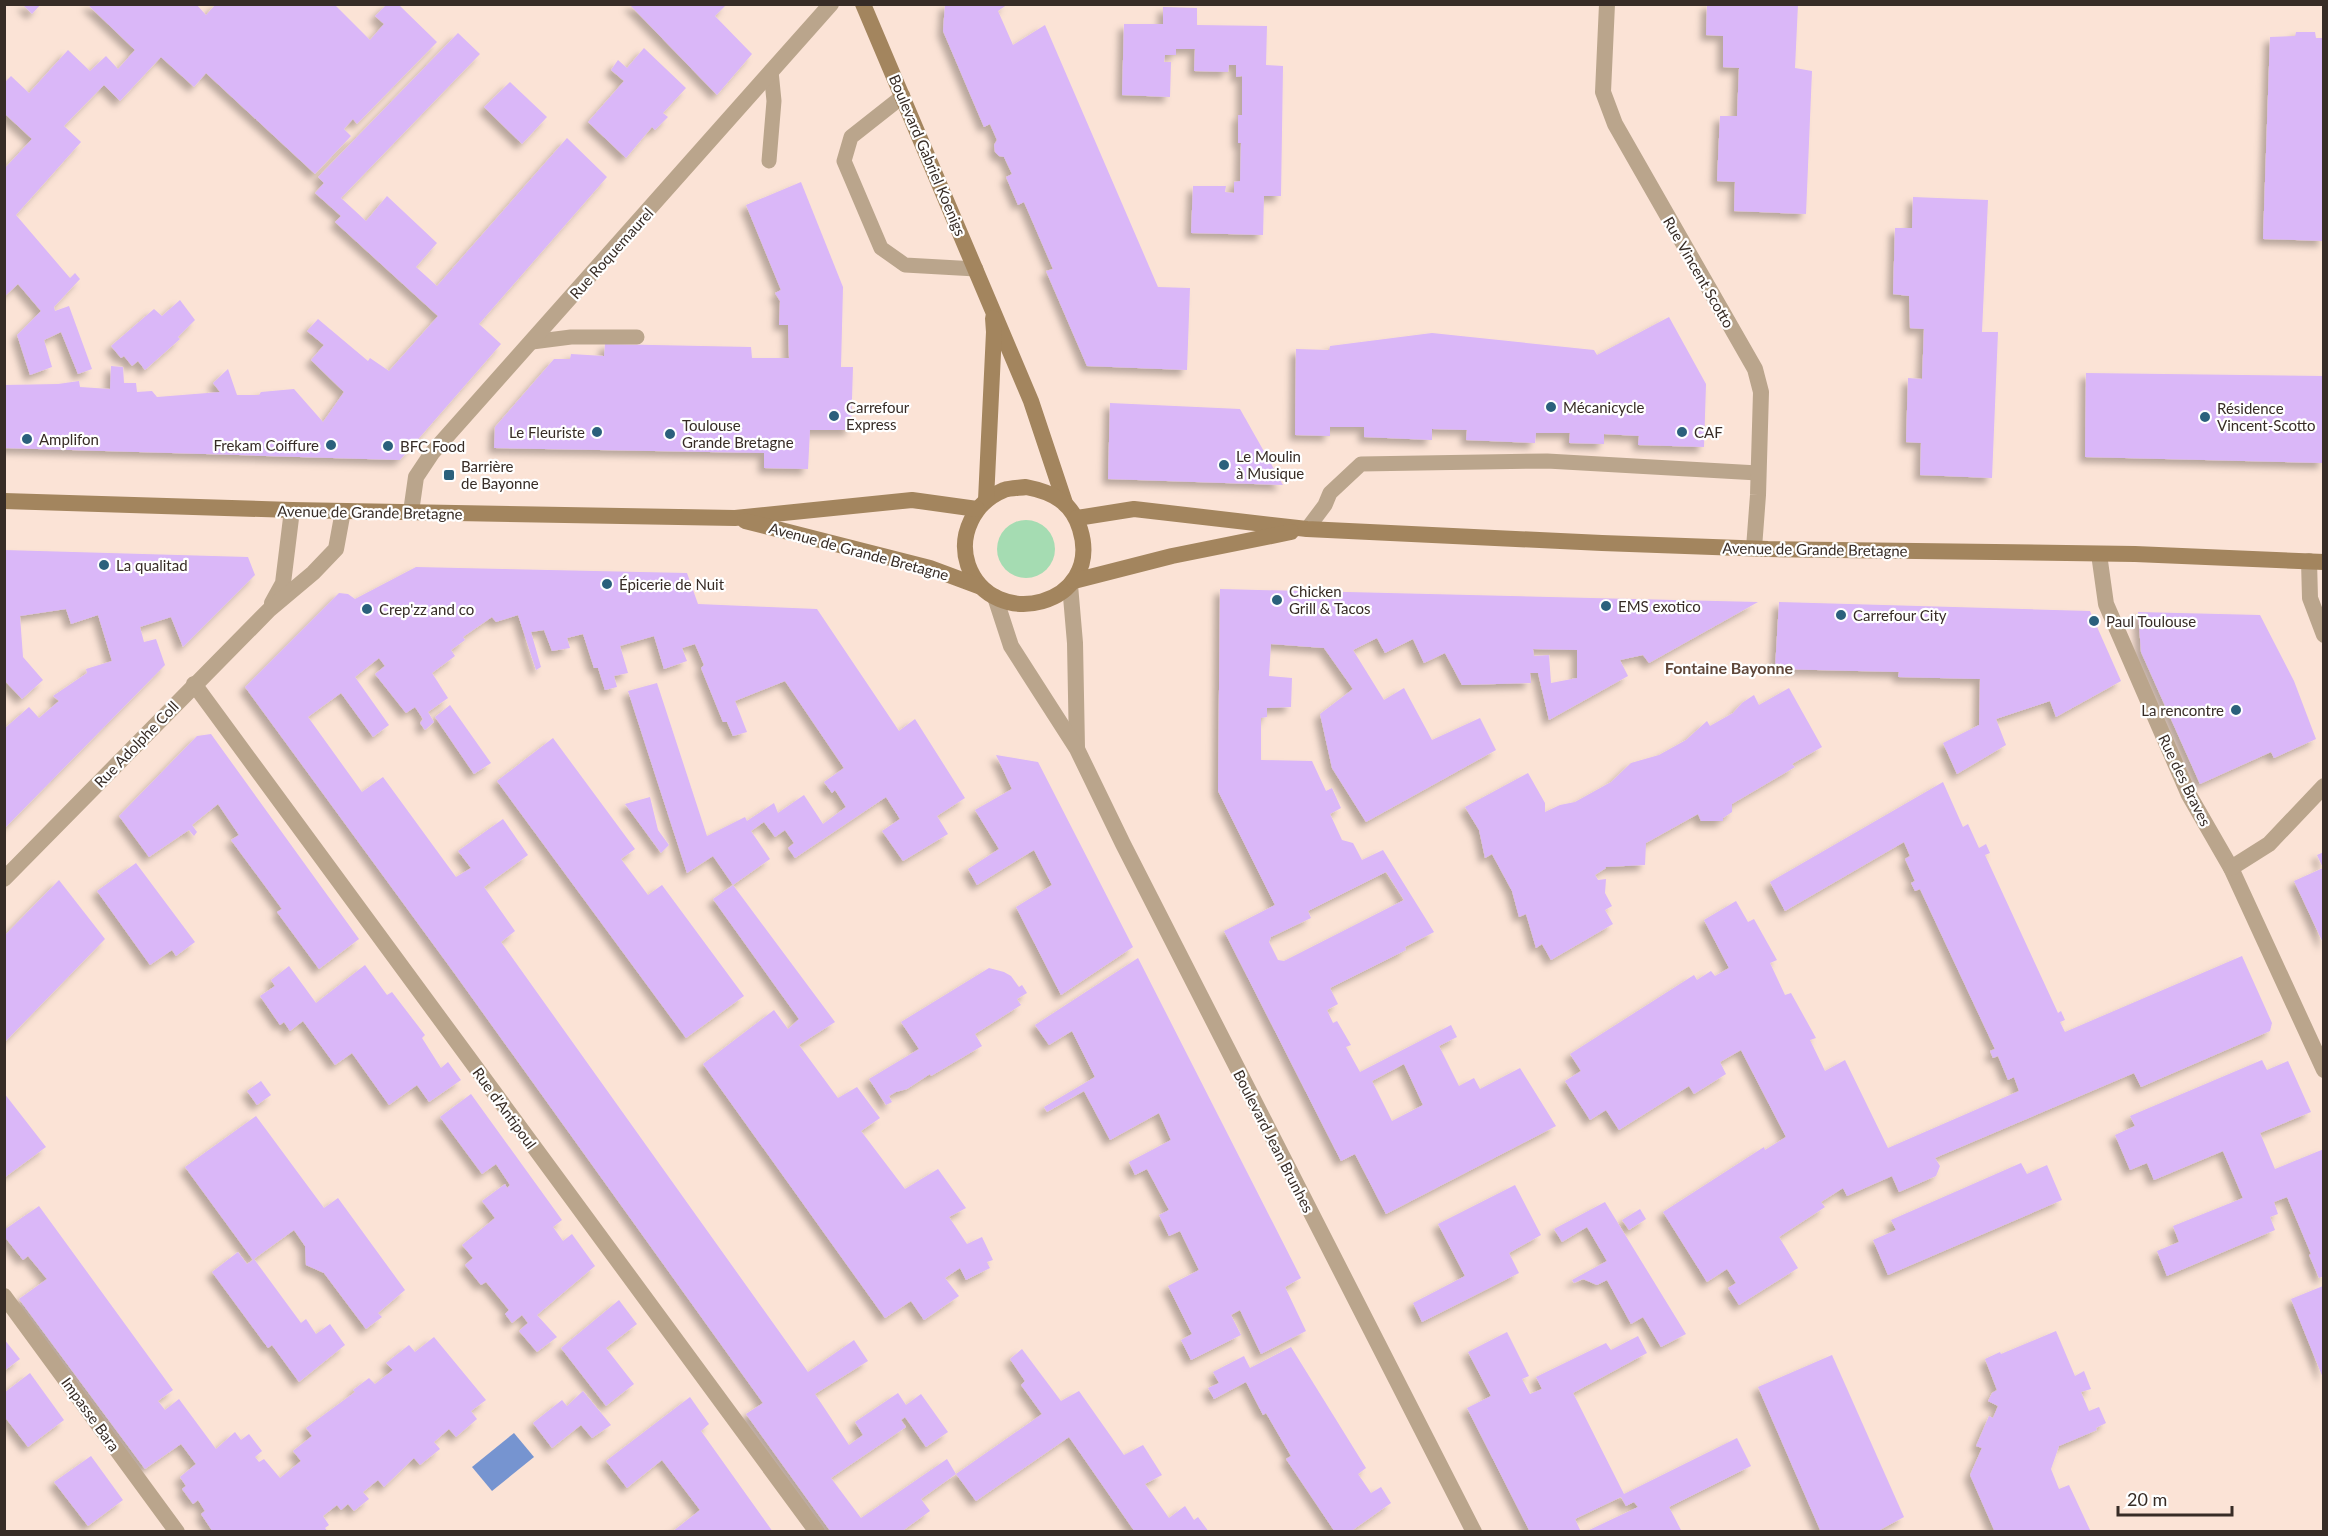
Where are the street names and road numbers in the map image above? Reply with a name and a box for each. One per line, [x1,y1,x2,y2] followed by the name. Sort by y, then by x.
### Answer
[886,72,970,238] street label: Boulevard Gabriel Koenigs
[565,204,657,302] street label: Rue Roquemaurel
[1660,213,1738,331] street label: Rue Vincent Scotto
[277,501,463,523] street label: Avenue de Grande Bretagne
[767,518,951,584] street label: Avenue de Grande Bretagne
[1722,538,1908,560] street label: Avenue de Grande Bretagne
[90,697,182,791] street label: Rue Adolphe Coll
[2155,731,2215,829] street label: Rue des Braves
[469,1064,541,1152] street label: Rue d'Antipoul
[1230,1067,1318,1215] street label: Boulevard Jean Brunhes
[58,1374,124,1454] street label: Impasse Bara

